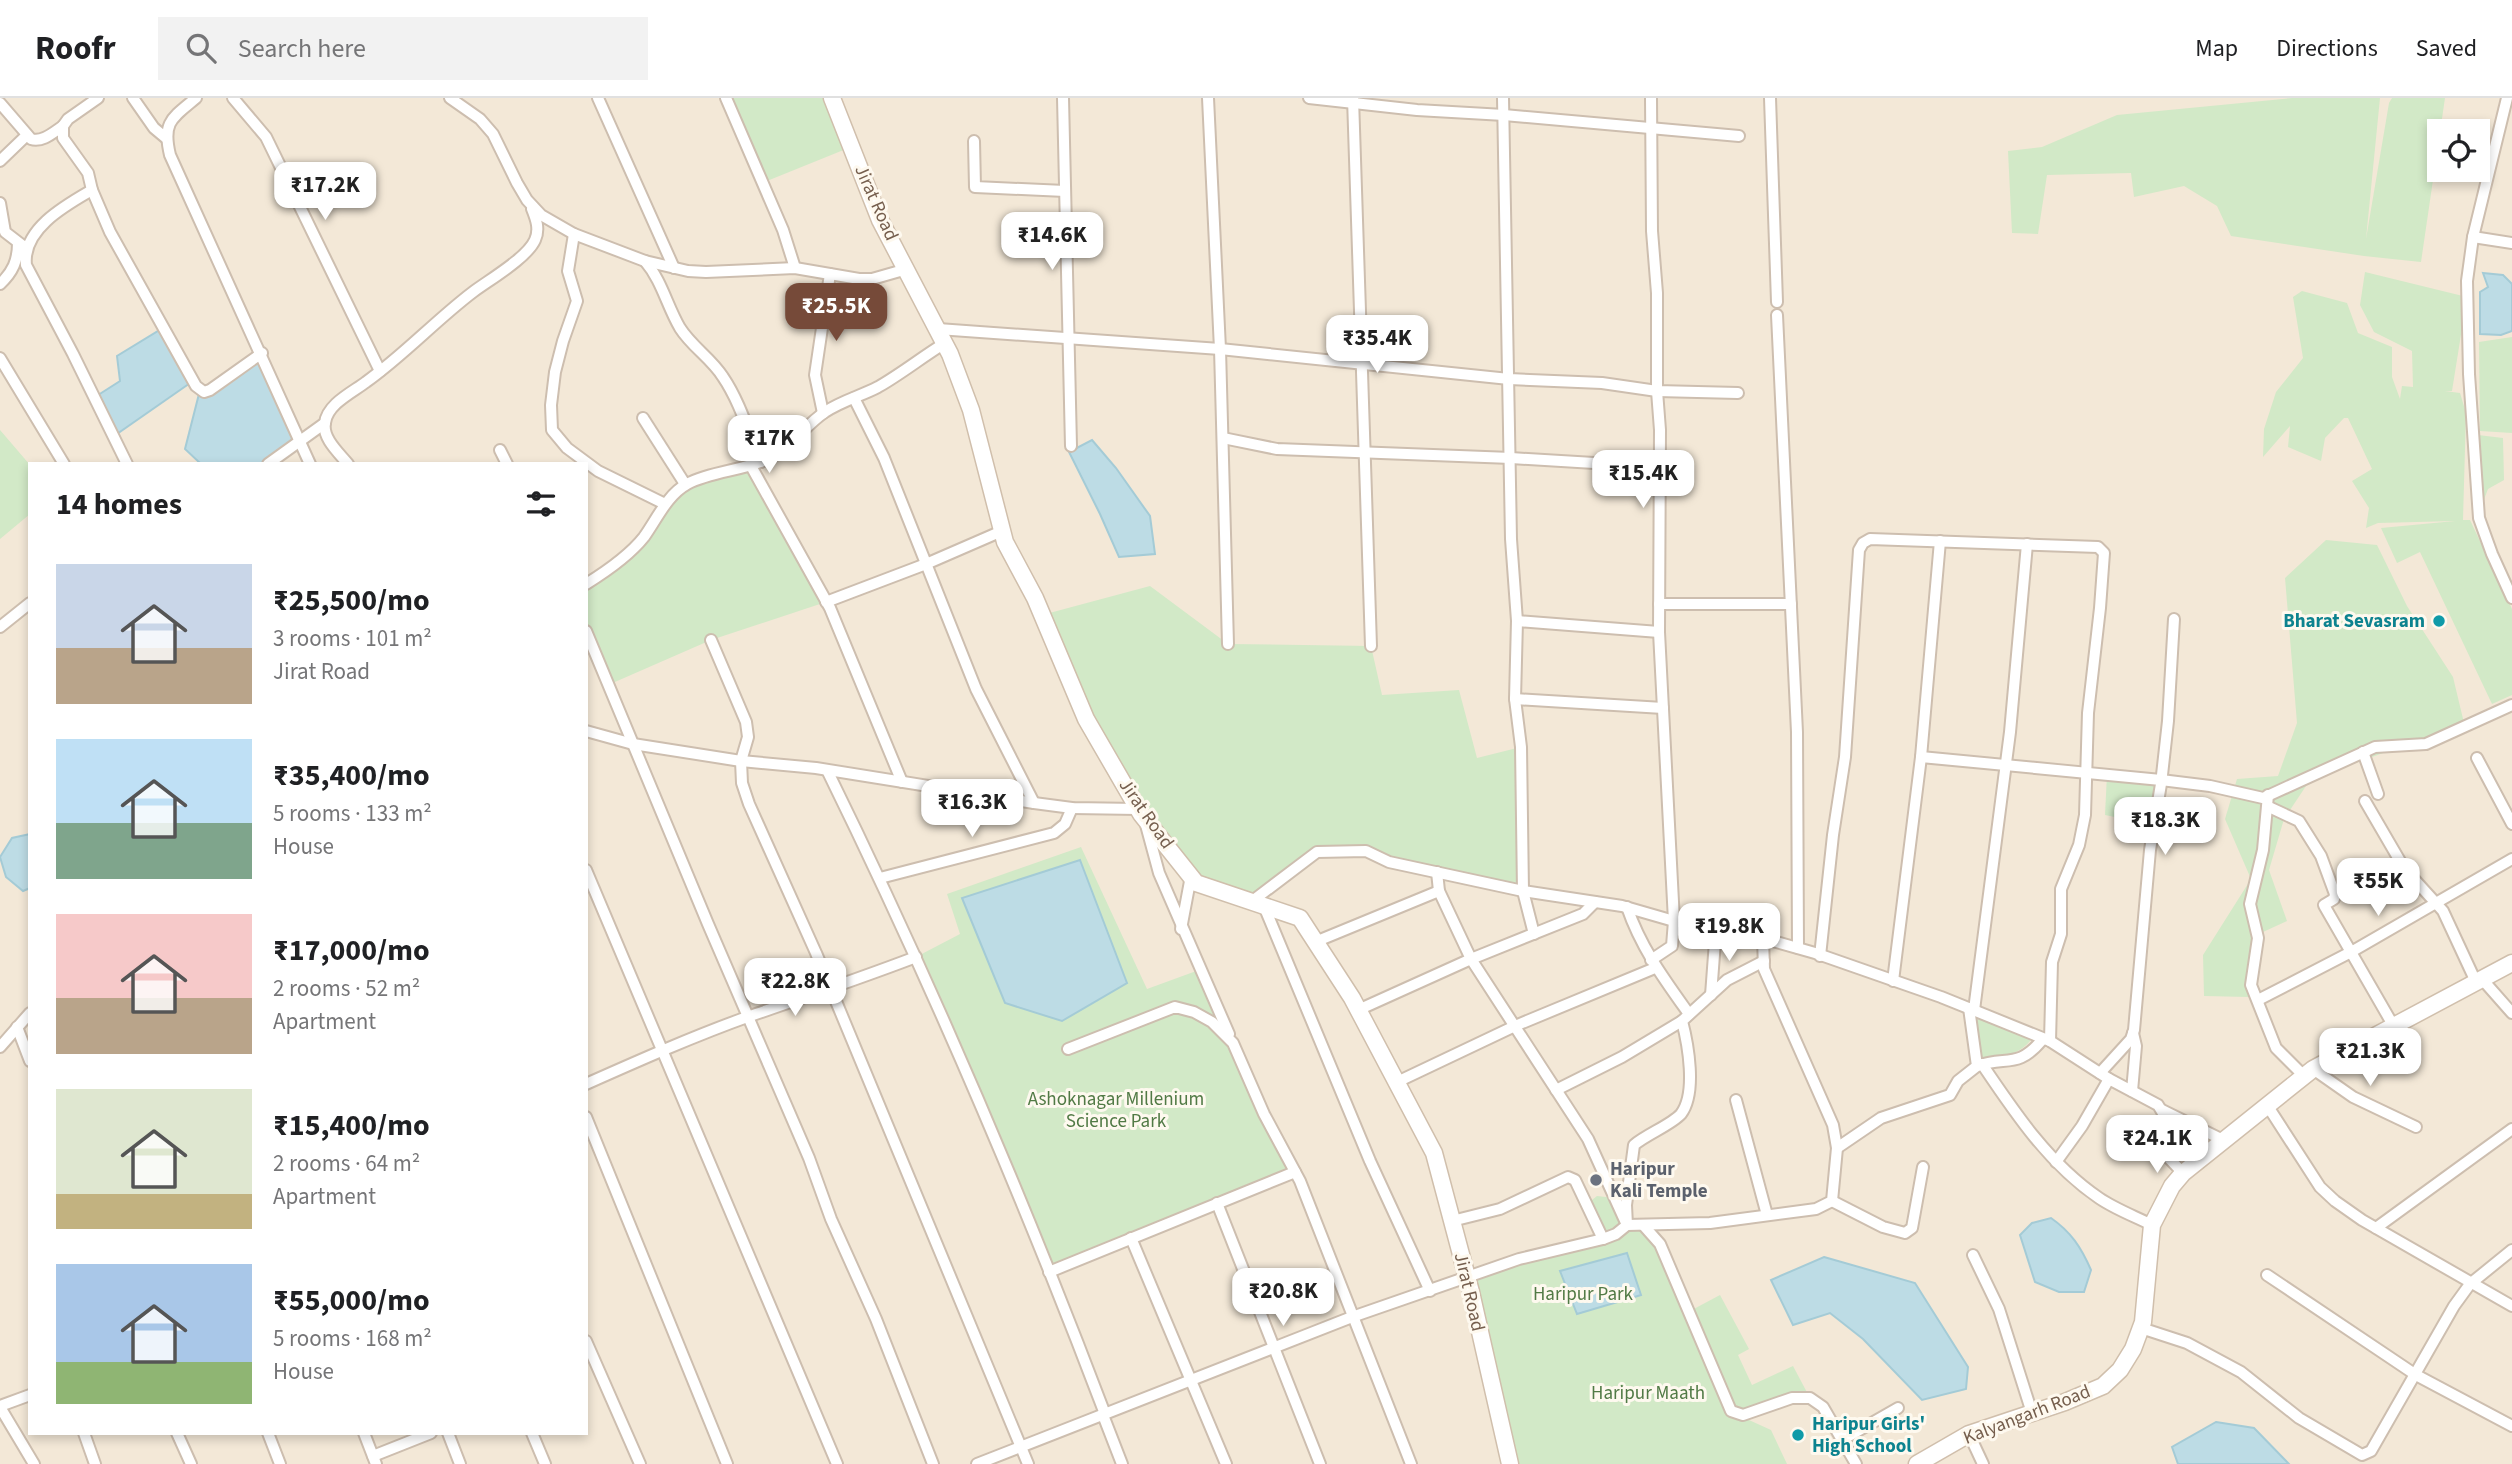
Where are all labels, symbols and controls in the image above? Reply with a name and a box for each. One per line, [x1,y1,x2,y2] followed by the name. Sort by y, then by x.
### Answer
[158,17,648,80] search box
[35,25,116,72] text: Roofr
[182,29,220,67] icon: search
[238,30,366,67] text: Search here
[2195,31,2238,66] text: Map
[2276,31,2378,66] text: Directions
[2416,31,2477,66] text: Saved
[2427,119,2490,182] map controls
[2427,119,2490,182] button: locate
[847,161,905,245] street label: Jirat Road
[268,162,382,222] pin: ₹17.2K
[290,168,360,201] text: ₹17.2K
[995,212,1109,272] pin: ₹14.6K
[1017,218,1087,251] text: ₹14.6K
[779,284,893,343] pin: ₹25.5K
[801,289,871,322] text: ₹25.5K
[1320,316,1434,375] pin: ₹35.4K
[1342,321,1412,354] text: ₹35.4K
[728,416,810,475] pin: ₹17K
[744,421,794,454] text: ₹17K
[1586,450,1700,510] pin: ₹15.4K
[1608,456,1678,489] text: ₹15.4K
[56,483,182,526] text: 14 homes
[522,485,560,523] icon: filters
[273,579,430,622] text: ₹25,500/mo
[112,592,196,676] icon: home
[2283,608,2425,635] place label: Bharat Sevasram
[2431,613,2447,629] marker: Bharat Sevasram
[273,622,432,655] text: 3 rooms · 101 m²
[273,655,370,688] text: Jirat Road
[273,754,430,797] text: ₹35,400/mo
[112,767,196,851] icon: home
[1112,773,1180,855] street label: Jirat Road
[915,780,1029,839] pin: ₹16.3K
[937,785,1007,818] text: ₹16.3K
[273,797,432,830] text: 5 rooms · 133 m²
[2108,798,2222,857] pin: ₹18.3K
[2130,803,2200,836] text: ₹18.3K
[273,830,334,863] text: House
[2337,858,2419,918] pin: ₹55K
[2353,864,2403,897] text: ₹55K
[1672,904,1786,963] pin: ₹19.8K
[1694,909,1764,942] text: ₹19.8K
[273,929,430,972] text: ₹17,000/mo
[112,942,196,1026] icon: home
[738,958,852,1018] pin: ₹22.8K
[760,964,830,997] text: ₹22.8K
[273,972,420,1005] text: 2 rooms · 52 m²
[273,1005,376,1038] text: Apartment
[2313,1028,2427,1088] pin: ₹21.3K
[2335,1034,2405,1067] text: ₹21.3K
[1028,1086,1204,1135] park label: Ashoknagar Millenium Science Park
[273,1104,430,1147] text: ₹15,400/mo
[2100,1116,2214,1175] pin: ₹24.1K
[112,1117,196,1201] icon: home
[2122,1121,2192,1154] text: ₹24.1K
[273,1147,420,1180] text: 2 rooms · 64 m²
[1610,1156,1708,1205] place label: Haripur Kali Temple
[1588,1172,1604,1188] marker: Haripur Kali Temple
[273,1180,376,1213] text: Apartment
[1447,1250,1491,1334] street label: Jirat Road
[1226,1268,1340,1328] pin: ₹20.8K
[1248,1274,1318,1307] text: ₹20.8K
[273,1279,430,1322] text: ₹55,000/mo
[1533,1281,1634,1308] park label: Haripur Park
[112,1292,196,1376] icon: home
[273,1322,432,1355] text: 5 rooms · 168 m²
[273,1355,334,1388] text: House
[1959,1378,2095,1452] street label: Kalyangarh Road
[1591,1380,1705,1407] park label: Haripur Maath
[1812,1411,1925,1460] place label: Haripur Girls' High School
[1790,1427,1806,1443] marker: Haripur Girls' High School

